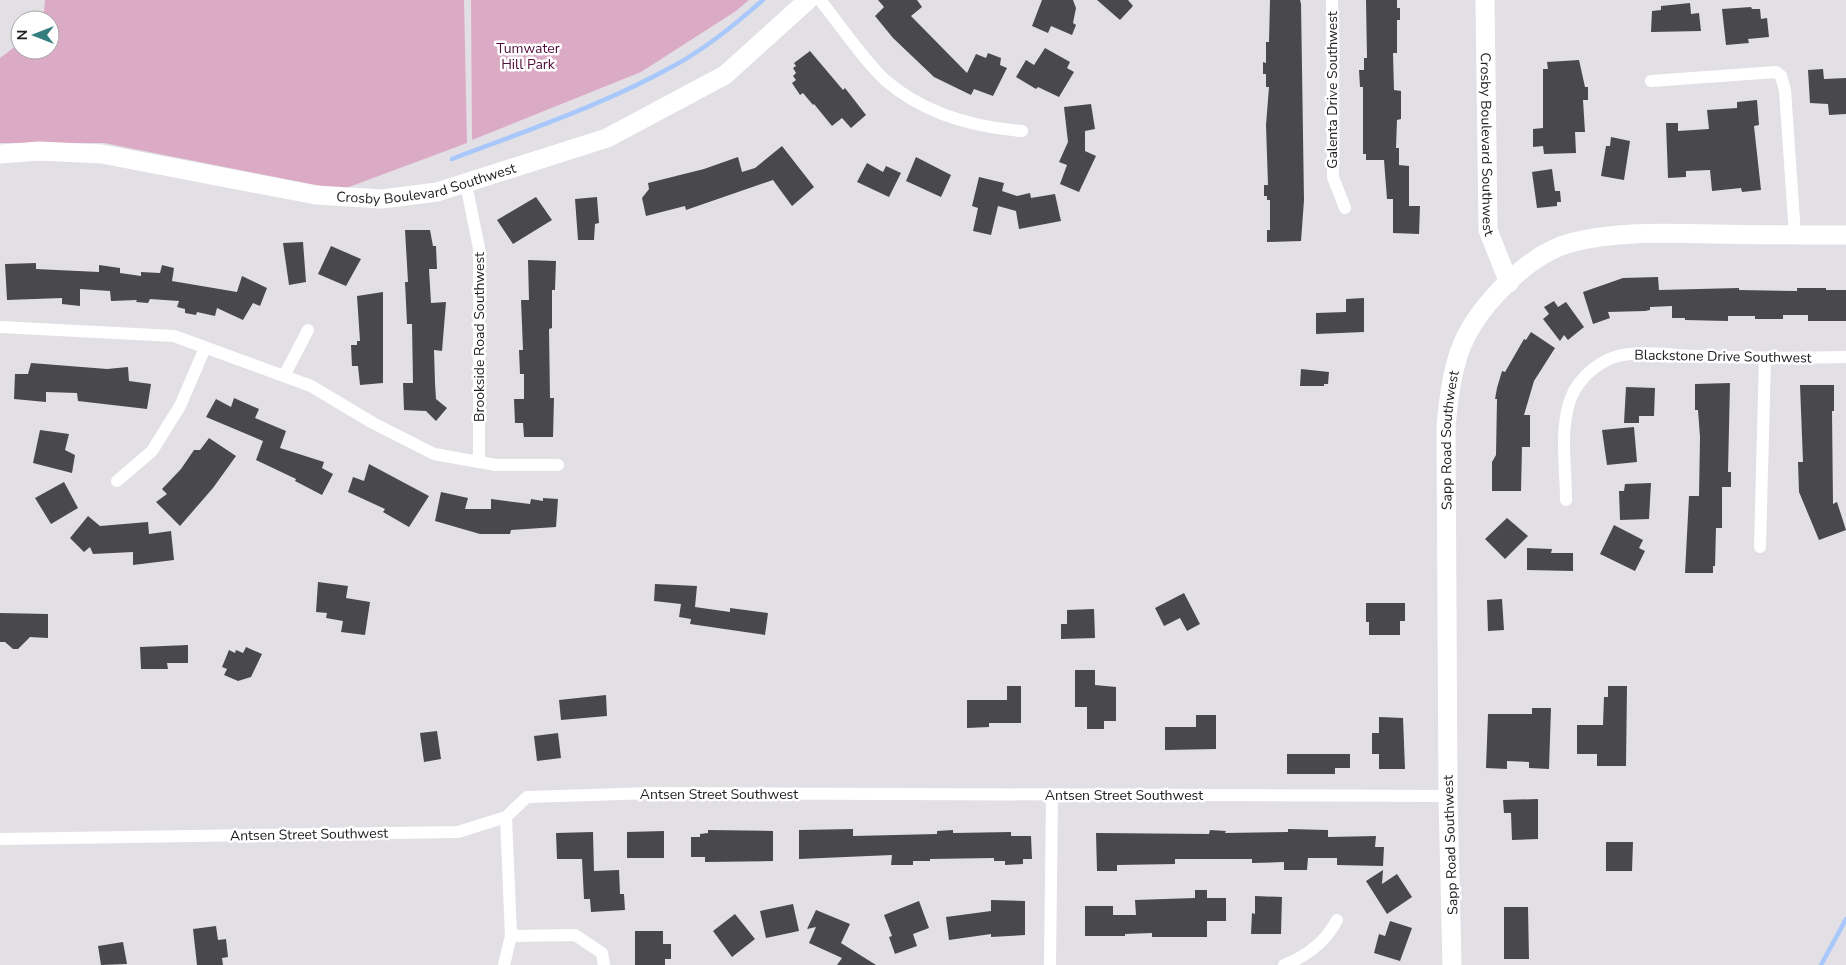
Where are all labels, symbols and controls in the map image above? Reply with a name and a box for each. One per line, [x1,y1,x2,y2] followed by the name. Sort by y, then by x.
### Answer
[10,10,60,60] north arrow
[1323,11,1342,169] street label: Galenta Drive Southwest
[13,30,32,40] text: N
[496,39,560,74] park label: Tumwater Hill Park
[1476,52,1498,239] street label: Crosby Boulevard Southwest
[336,159,518,209] street label: Crosby Boulevard Southwest
[470,252,489,422] street label: Brookside Road Southwest
[1634,345,1812,368] street label: Blackstone Drive Southwest
[1437,369,1464,510] street label: Sapp Road Southwest
[1439,775,1462,915] street label: Sapp Road Southwest
[640,785,798,804] street label: Antsen Street Southwest
[1045,786,1203,805] street label: Antsen Street Southwest
[230,824,388,845] street label: Antsen Street Southwest

